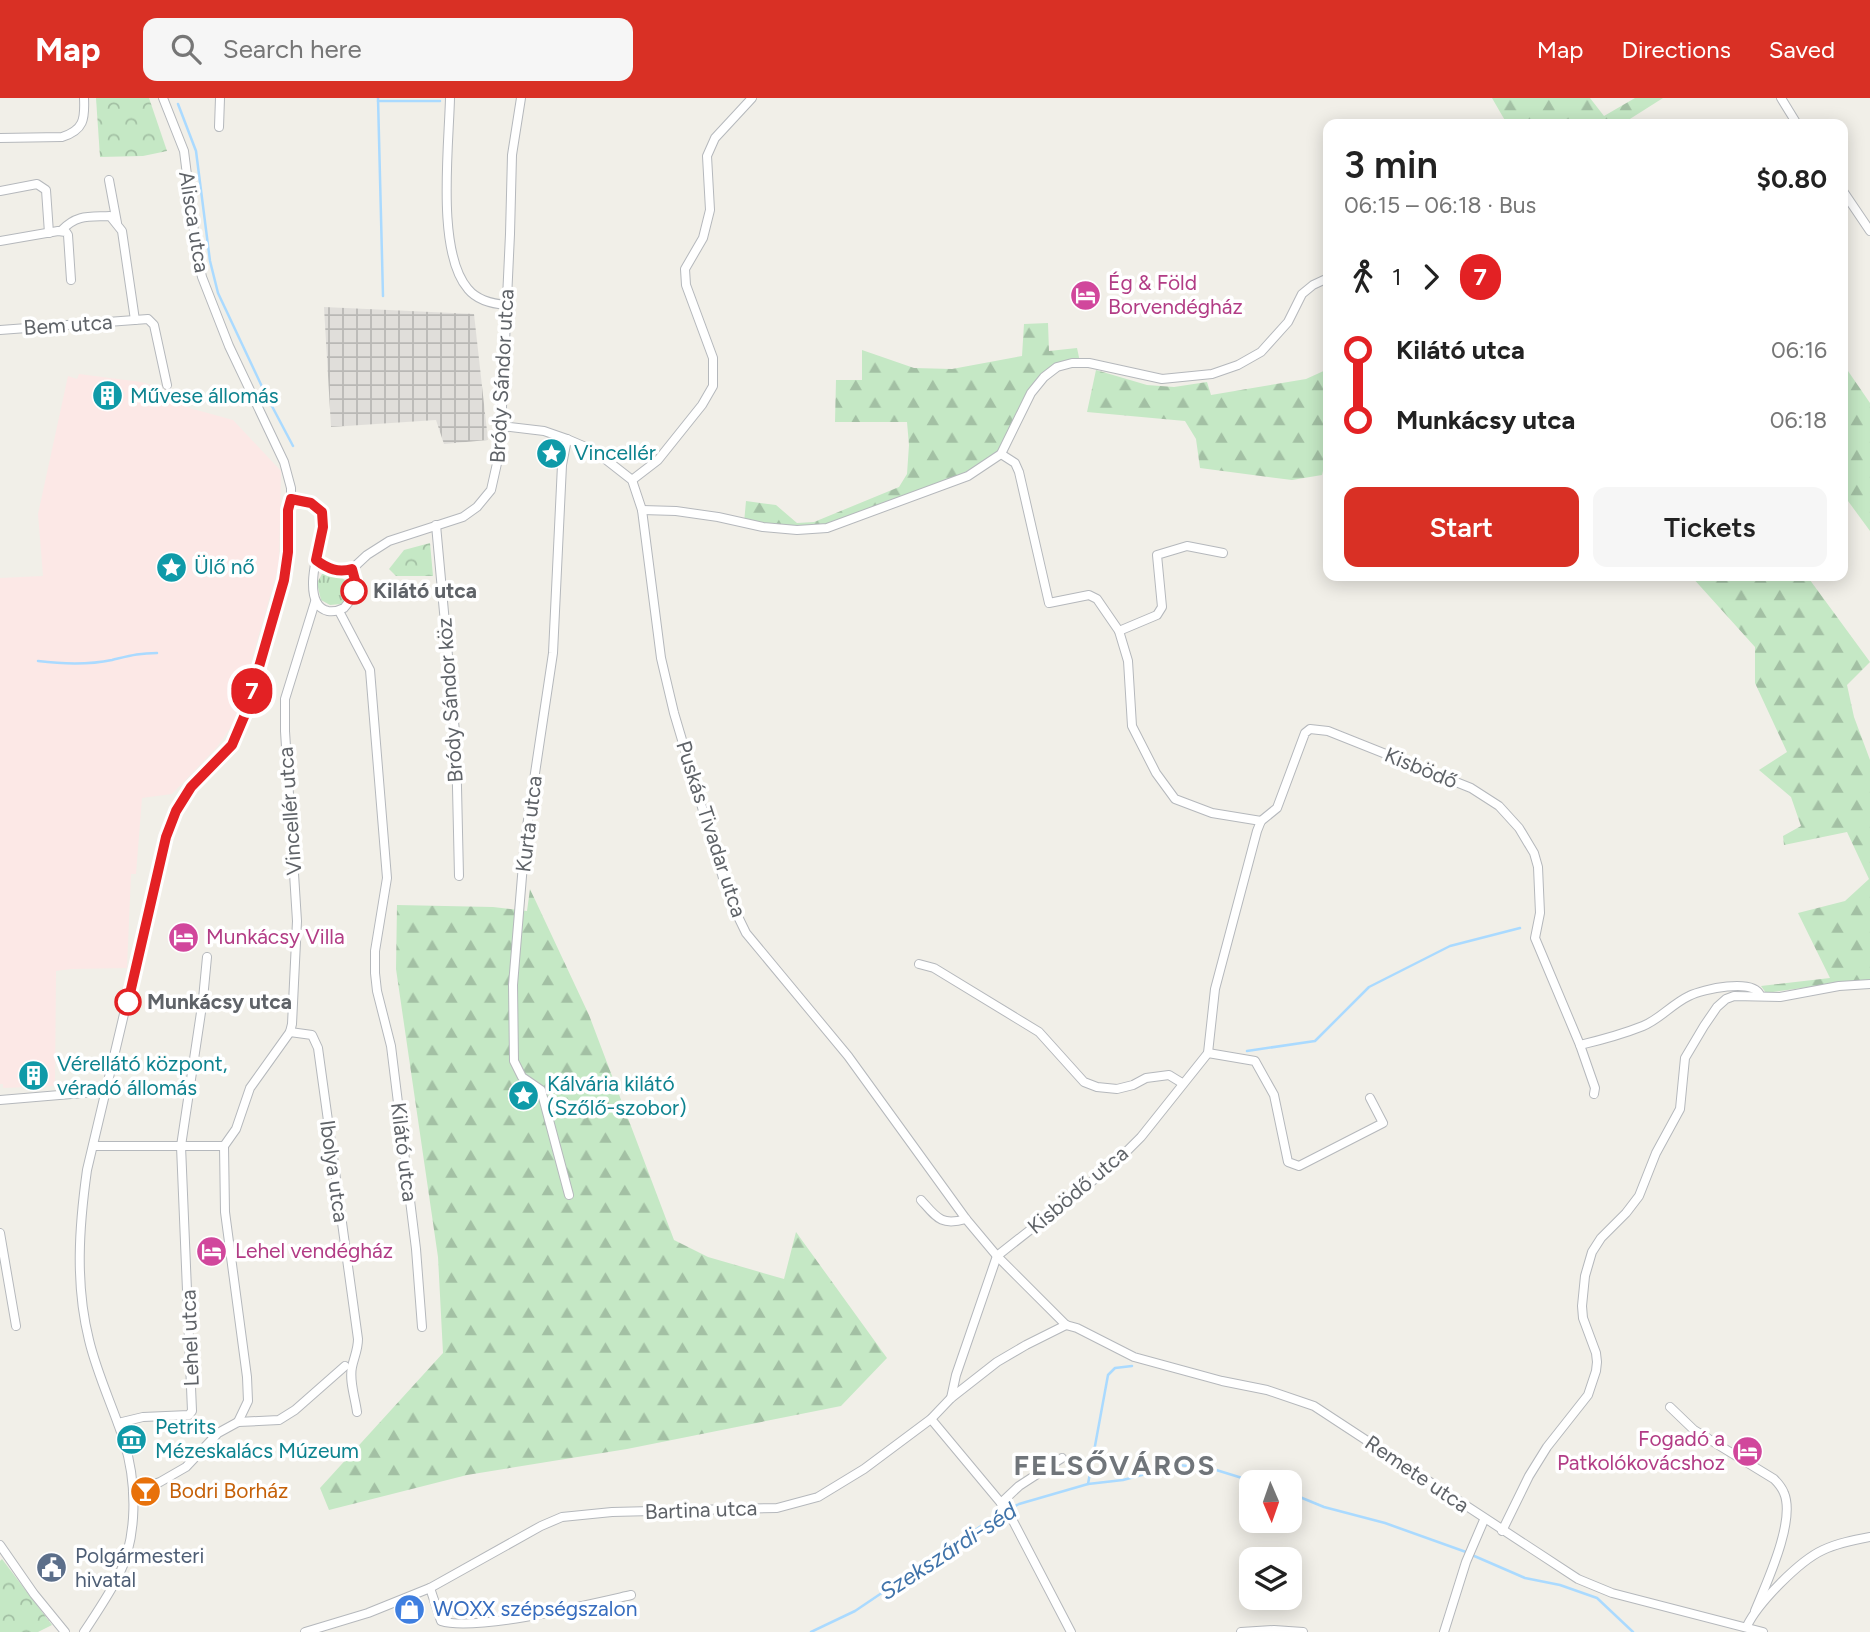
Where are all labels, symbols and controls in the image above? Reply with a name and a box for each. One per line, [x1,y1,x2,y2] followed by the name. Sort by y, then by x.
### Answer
[143,18,633,81] search box
[35,30,101,69] text: Map
[167,30,205,68] icon: search
[223,33,362,65] text: Search here
[1537,35,1583,64] text: Map
[1621,35,1731,64] text: Directions
[1769,35,1835,64] text: Saved
[1344,142,1438,188] text: 3 min
[1757,163,1827,195] text: $0.80
[174,169,215,274] street label: Alisca utca
[1344,191,1536,219] text: 06:15 – 06:18 · Bus
[1344,258,1382,296] icon: walk
[1412,258,1450,296] icon: forward
[1474,262,1487,291] text: 7
[1392,263,1402,291] text: 1
[1108,270,1243,319] place label: Ég & Föld Borvendégház
[1068,278,1102,312] hotel icon: Ég & Föld Borvendégház
[484,288,519,464] street label: Bródy Sándor utca
[23,309,113,340] street label: Bem utca
[1396,334,1525,366] text: Kilátó utca
[1771,336,1827,364] text: 06:16
[90,379,124,413] building icon: Művese állomás
[130,383,279,408] place label: Művese állomás
[1396,404,1575,436] text: Munkácsy utca
[1770,406,1827,434] text: 06:18
[534,436,568,470] place icon: Vincellér
[574,440,656,465] place label: Vincellér
[1344,487,1579,567] button: Start
[1593,487,1827,567] button: Tickets
[154,550,188,584] place icon: Ülő nő
[194,554,255,579] place label: Ülő nő
[341,578,367,604] marker: Kilátó utca
[373,578,477,603] place label: Kilátó utca
[431,617,468,783] street label: Bródy Sándor köz
[229,668,275,714] line badge: 7
[245,676,259,705] text: 7
[671,737,752,920] street label: Puskás Tivadar utca
[1381,742,1461,793] street label: Kisbödő
[273,746,306,876] street label: Vincellér utca
[510,774,547,874] street label: Kurta utca
[166,920,200,954] hotel icon: Munkácsy Villa
[206,924,345,949] place label: Munkácsy Villa
[115,989,141,1015] marker: Munkácsy utca
[147,989,292,1014] place label: Munkácsy utca
[57,1051,227,1100] place label: Vérellátó központ, véradó állomás
[17,1059,51,1093] building icon: Vérellátó központ, véradó állomás
[547,1071,687,1120] place label: Kálvária kilátó (Szőlő-szobor)
[507,1079,541,1113] place icon: Kálvária kilátó (Szőlő-szobor)
[386,1101,423,1203] street label: Kilátó utca
[315,1118,354,1224] street label: Ibolya utca
[1022,1140,1133,1239] street label: Kisbödő utca
[195,1234,229,1268] hotel icon: Lehel vendégház
[235,1238,393,1263] place label: Lehel vendégház
[175,1289,204,1387] street label: Lehel utca
[155,1414,359,1463] place label: Petrits Mézeskalács Múzeum
[115,1422,149,1456] museum icon: Petrits Mézeskalács Múzeum
[1557,1426,1725,1475] place label: Fogadó a Patkolókovácshoz
[1360,1430,1474,1518] street label: Remete utca
[1731,1434,1765,1468] hotel icon: Fogadó a Patkolókovácshoz
[1014,1448,1216,1482] district label: FELSŐVÁROS
[1239,1470,1302,1533] north arrow
[1239,1470,1302,1610] map controls
[129,1474,163,1508] bar icon: Bodri Borház
[169,1478,288,1503] place label: Bodri Borház
[644,1495,758,1524] street label: Bartina utca
[874,1496,1022,1606] water label: Szekszárdi-séd
[75,1543,204,1592] place label: Polgármesteri hivatal
[1239,1547,1302,1610] button: layers
[35,1551,69,1585] public building icon: Polgármesteri hivatal
[393,1592,427,1626] shop icon: WOXX szépségszalon
[433,1596,637,1621] place label: WOXX szépségszalon

